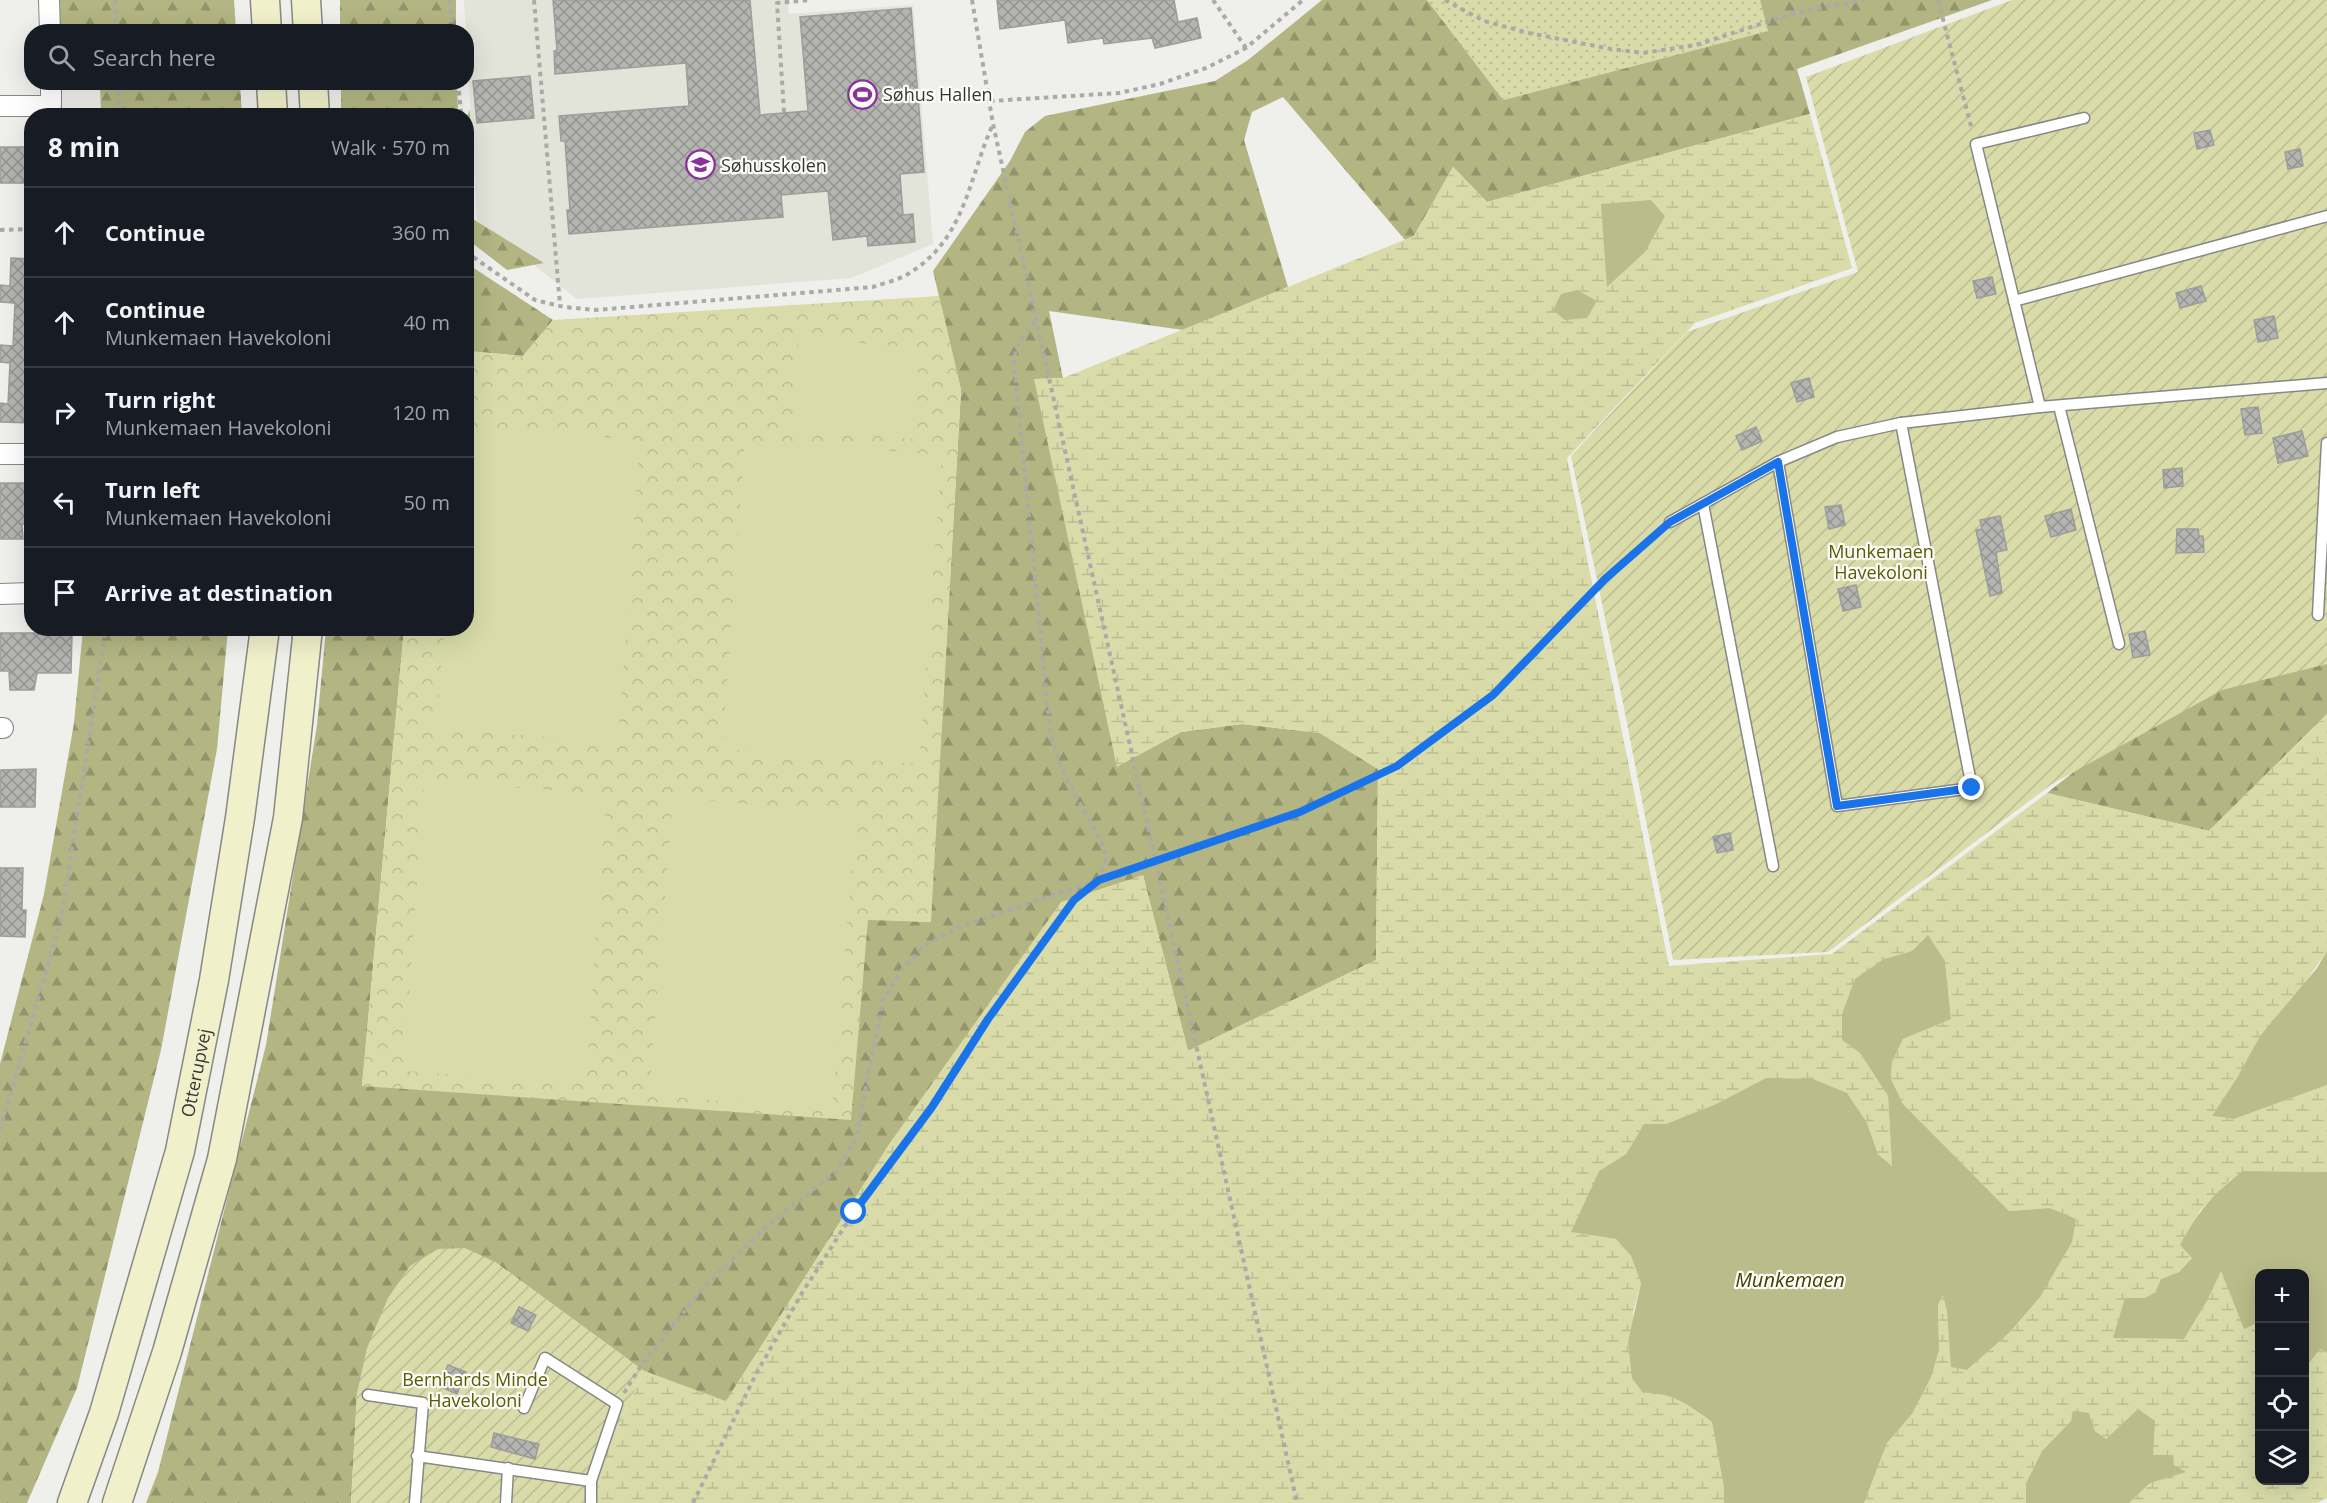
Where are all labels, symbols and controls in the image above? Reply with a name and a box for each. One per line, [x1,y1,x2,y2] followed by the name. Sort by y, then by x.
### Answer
[24,24,474,90] search box
[45,41,78,74] icon: search
[93,42,216,72] text: Search here
[846,78,878,110] sports icon: Søhus Hallen
[883,82,993,106] place label: Søhus Hallen
[48,129,120,165] text: 8 min
[331,134,450,161] text: Walk · 570 m
[684,149,716,181] school or university icon: Søhusskolen
[721,153,827,177] place label: Søhusskolen
[48,216,81,249] icon: ahead
[105,217,205,247] text: Continue
[392,219,450,246] text: 360 m
[105,294,205,324] text: Continue
[48,306,81,339] icon: ahead
[403,309,450,336] text: 40 m
[105,324,332,351] text: Munkemaen Havekoloni
[105,384,216,414] text: Turn right
[48,396,81,429] icon: right
[392,399,450,426] text: 120 m
[105,414,332,441] text: Munkemaen Havekoloni
[105,474,200,504] text: Turn left
[48,486,81,519] icon: left
[403,489,450,516] text: 50 m
[105,504,332,531] text: Munkemaen Havekoloni
[1828,539,1934,584] park label: Munkemaen Havekoloni
[48,576,81,609] icon: arrive
[105,577,333,607] text: Arrive at destination
[1958,774,1984,800] route end
[175,1026,216,1119] street label: Otterupvej
[840,1198,866,1224] route start
[1735,1266,1845,1293] water label: Munkemaen
[2255,1269,2309,1485] map controls
[2255,1269,2309,1323] button: +
[2255,1323,2309,1377] button: −
[402,1367,548,1412] park label: Bernhards Minde Havekoloni
[2255,1377,2309,1431] button: locate
[2255,1431,2309,1485] button: layers

